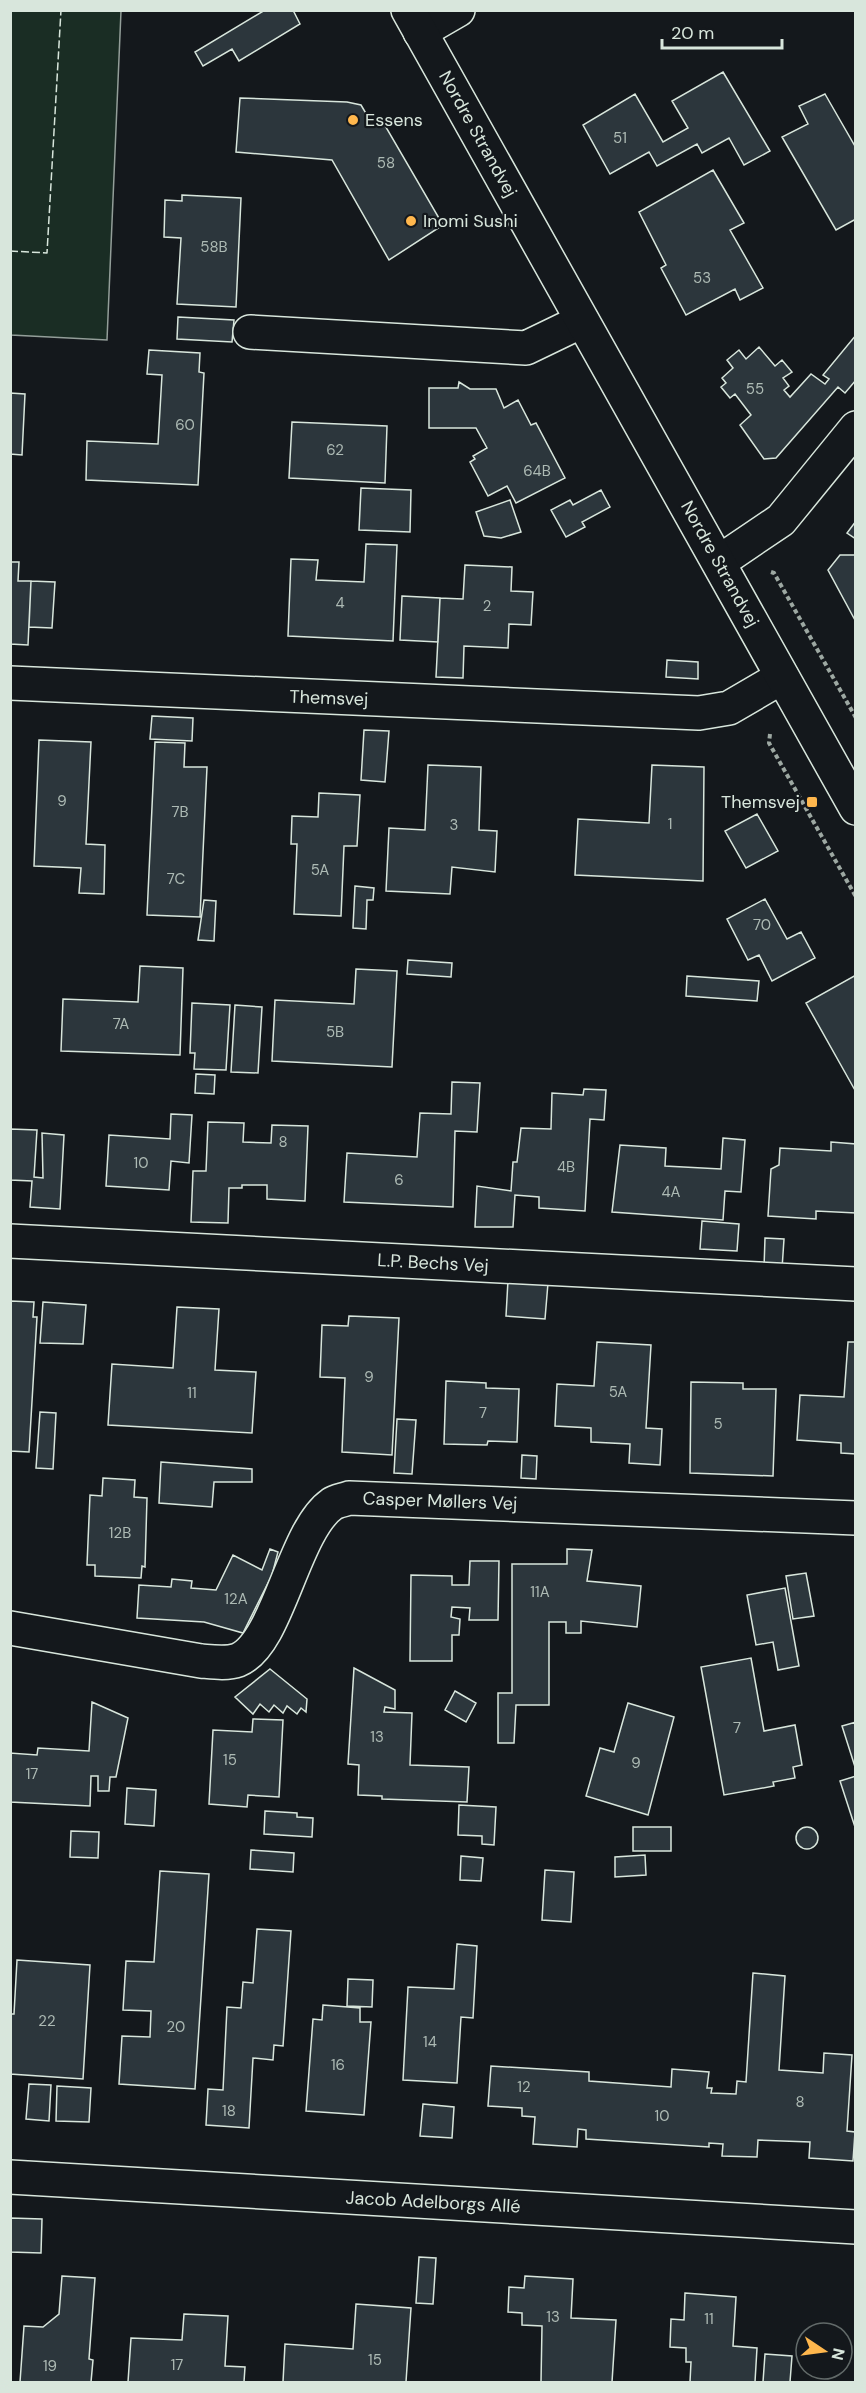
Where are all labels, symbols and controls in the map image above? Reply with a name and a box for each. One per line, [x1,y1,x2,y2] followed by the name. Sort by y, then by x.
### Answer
[662,12,782,50] scale bar
[671,21,714,45] text: 20 m
[433,66,523,202] street label: Nordre Strandvej
[365,108,423,132] place label: Essens
[346,113,360,127] marker: Essens
[613,128,627,148] house number: 51
[377,153,395,173] house number: 58
[423,209,518,233] place label: Inomi Sushi
[404,214,418,228] marker: Inomi Sushi
[200,237,228,257] house number: 58B
[693,268,711,288] house number: 53
[746,379,764,399] house number: 55
[175,415,195,435] house number: 60
[326,440,344,460] house number: 62
[523,461,551,481] house number: 64B
[675,496,765,632] street label: Nordre Strandvej
[335,593,345,613] house number: 4
[483,596,491,616] house number: 2
[289,685,369,711] street label: Themsvej
[721,790,800,814] place label: Themsvej
[57,791,67,811] house number: 9
[805,795,819,809] marker: Themsvej
[171,802,189,822] house number: 7B
[668,814,672,834] house number: 1
[450,815,458,835] house number: 3
[311,860,329,880] house number: 5A
[167,869,185,889] house number: 7C
[753,915,771,935] house number: 70
[113,1014,129,1034] house number: 7A
[326,1022,344,1042] house number: 5B
[278,1132,288,1152] house number: 8
[134,1153,148,1173] house number: 10
[557,1157,575,1177] house number: 4B
[394,1170,404,1190] house number: 6
[661,1182,681,1202] house number: 4A
[377,1248,489,1278] street label: L.P. Bechs Vej
[364,1367,374,1387] house number: 9
[609,1382,627,1402] house number: 5A
[187,1383,197,1403] house number: 11
[479,1403,487,1423] house number: 7
[713,1414,723,1434] house number: 5
[362,1486,518,1516] street label: Casper Møllers Vej
[109,1523,131,1543] house number: 12B
[530,1582,550,1602] house number: 11A
[224,1589,248,1609] house number: 12A
[733,1718,741,1738] house number: 7
[370,1727,384,1747] house number: 13
[223,1750,237,1770] house number: 15
[631,1753,641,1773] house number: 9
[26,1764,38,1784] house number: 17
[38,2011,56,2031] house number: 22
[167,2017,185,2037] house number: 20
[423,2032,437,2052] house number: 14
[331,2055,345,2075] house number: 16
[517,2077,531,2097] house number: 12
[795,2092,805,2112] house number: 8
[222,2101,236,2121] house number: 18
[655,2106,669,2126] house number: 10
[345,2185,521,2219] street label: Jacob Adelborgs Allé
[546,2307,560,2327] house number: 13
[704,2309,714,2329] house number: 11
[794,2321,854,2381] north arrow
[827,2346,850,2362] text: N
[368,2350,382,2370] house number: 15
[171,2355,183,2375] house number: 17
[43,2356,57,2376] house number: 19

